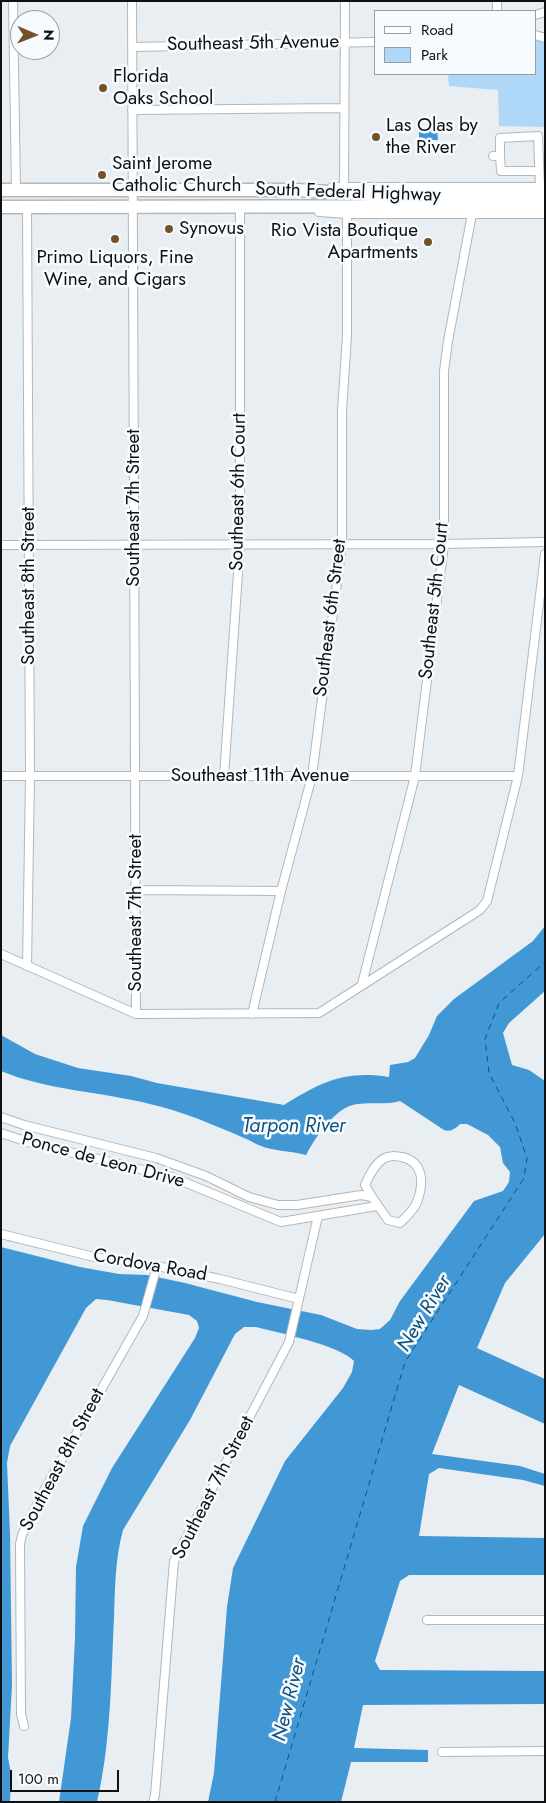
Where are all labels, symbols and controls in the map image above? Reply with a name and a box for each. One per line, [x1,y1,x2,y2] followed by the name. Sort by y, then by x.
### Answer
[10,10,60,60] north arrow
[374,10,536,75] legend
[421,19,453,41] text: Road
[39,30,59,41] text: N
[167,31,339,57] street label: Southeast 5th Avenue
[421,44,448,66] text: Park
[113,66,213,110] place label: Florida Oaks School
[97,82,109,94] marker: Florida Oaks School
[386,115,478,159] place label: Las Olas by the River
[370,131,382,143] marker: Las Olas by the River
[112,153,241,197] place label: Saint Jerome Catholic Church
[96,169,108,181] marker: Saint Jerome Catholic Church
[255,178,441,208] street label: South Federal Highway
[179,218,244,240] place label: Synovus
[271,220,418,264] place label: Rio Vista Boutique Apartments
[163,223,175,235] marker: Synovus
[109,233,121,245] marker: Primo Liquors, Fine Wine, and Cigars
[422,236,434,248] marker: Rio Vista Boutique Apartments
[37,247,193,291] place label: Primo Liquors, Fine Wine, and Cigars
[226,413,252,571] street label: Southeast 6th Court
[123,429,145,587] street label: Southeast 7th Street
[18,507,40,665] street label: Southeast 8th Street
[415,521,455,681] street label: Southeast 5th Court
[310,538,352,698] street label: Southeast 6th Street
[171,765,349,787] street label: Southeast 11th Avenue
[125,834,147,992] street label: Southeast 7th Street
[242,1115,346,1139] water label: Tarpon River
[19,1128,187,1194] street label: Ponce de Leon Drive
[91,1245,209,1287] street label: Cordova Road
[393,1271,457,1357] water label: New River
[16,1385,110,1535] street label: Southeast 8th Street
[168,1413,260,1563] street label: Southeast 7th Street
[268,1656,312,1744] water label: New River
[12,1760,121,1792] scale bar
[18,1768,59,1790] text: 100 m

